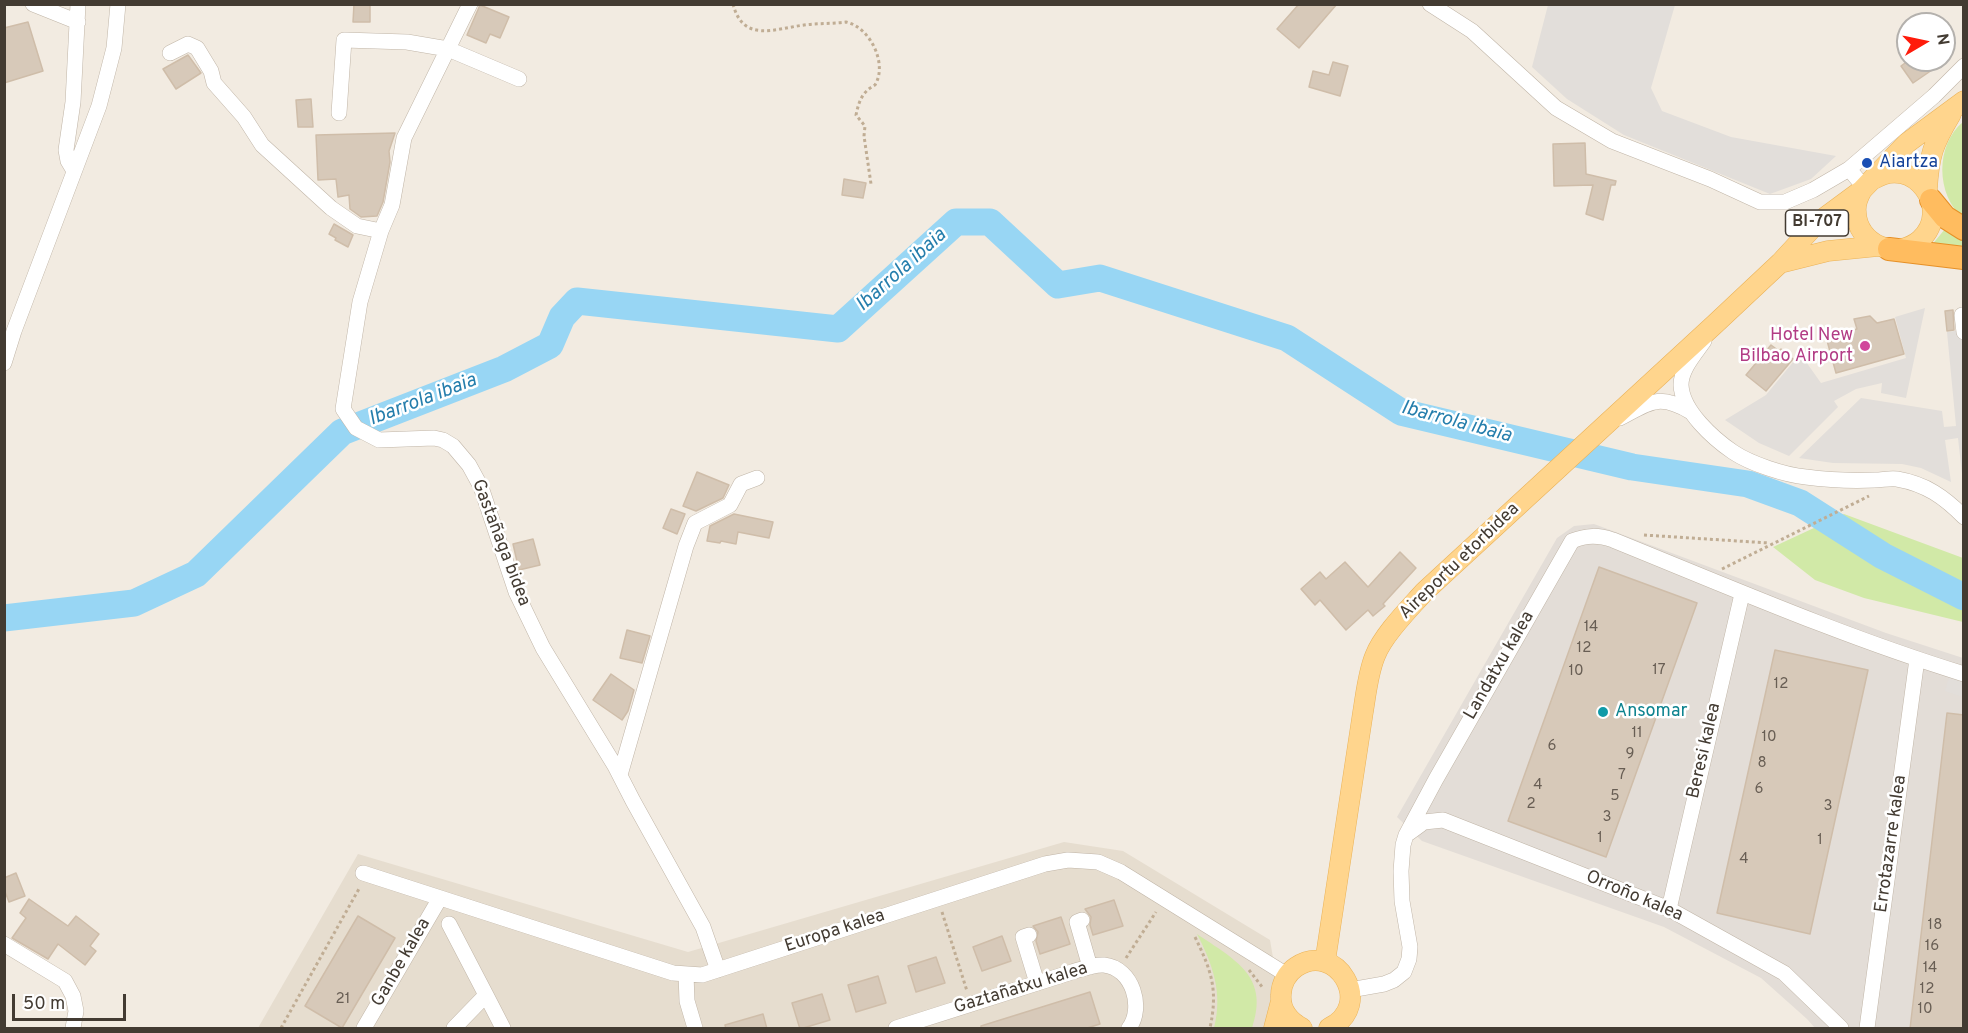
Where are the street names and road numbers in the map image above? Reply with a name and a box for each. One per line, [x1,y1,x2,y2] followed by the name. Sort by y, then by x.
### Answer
[1786,210,1848,236] road number: BI-707
[466,477,534,609] street label: Gastañaga bidea
[1396,499,1524,625] street label: Aireportu etorbidea
[1460,608,1540,724] street label: Landatxu kalea
[1684,701,1726,801] street label: Beresi kalea
[1872,774,1912,914] street label: Errotazarre kalea
[1582,867,1686,927] street label: Orroño kalea
[782,906,888,958] street label: Europa kalea
[368,915,436,1011] street label: Ganbe kalea
[952,958,1090,1020] street label: Gaztañatxu kalea

